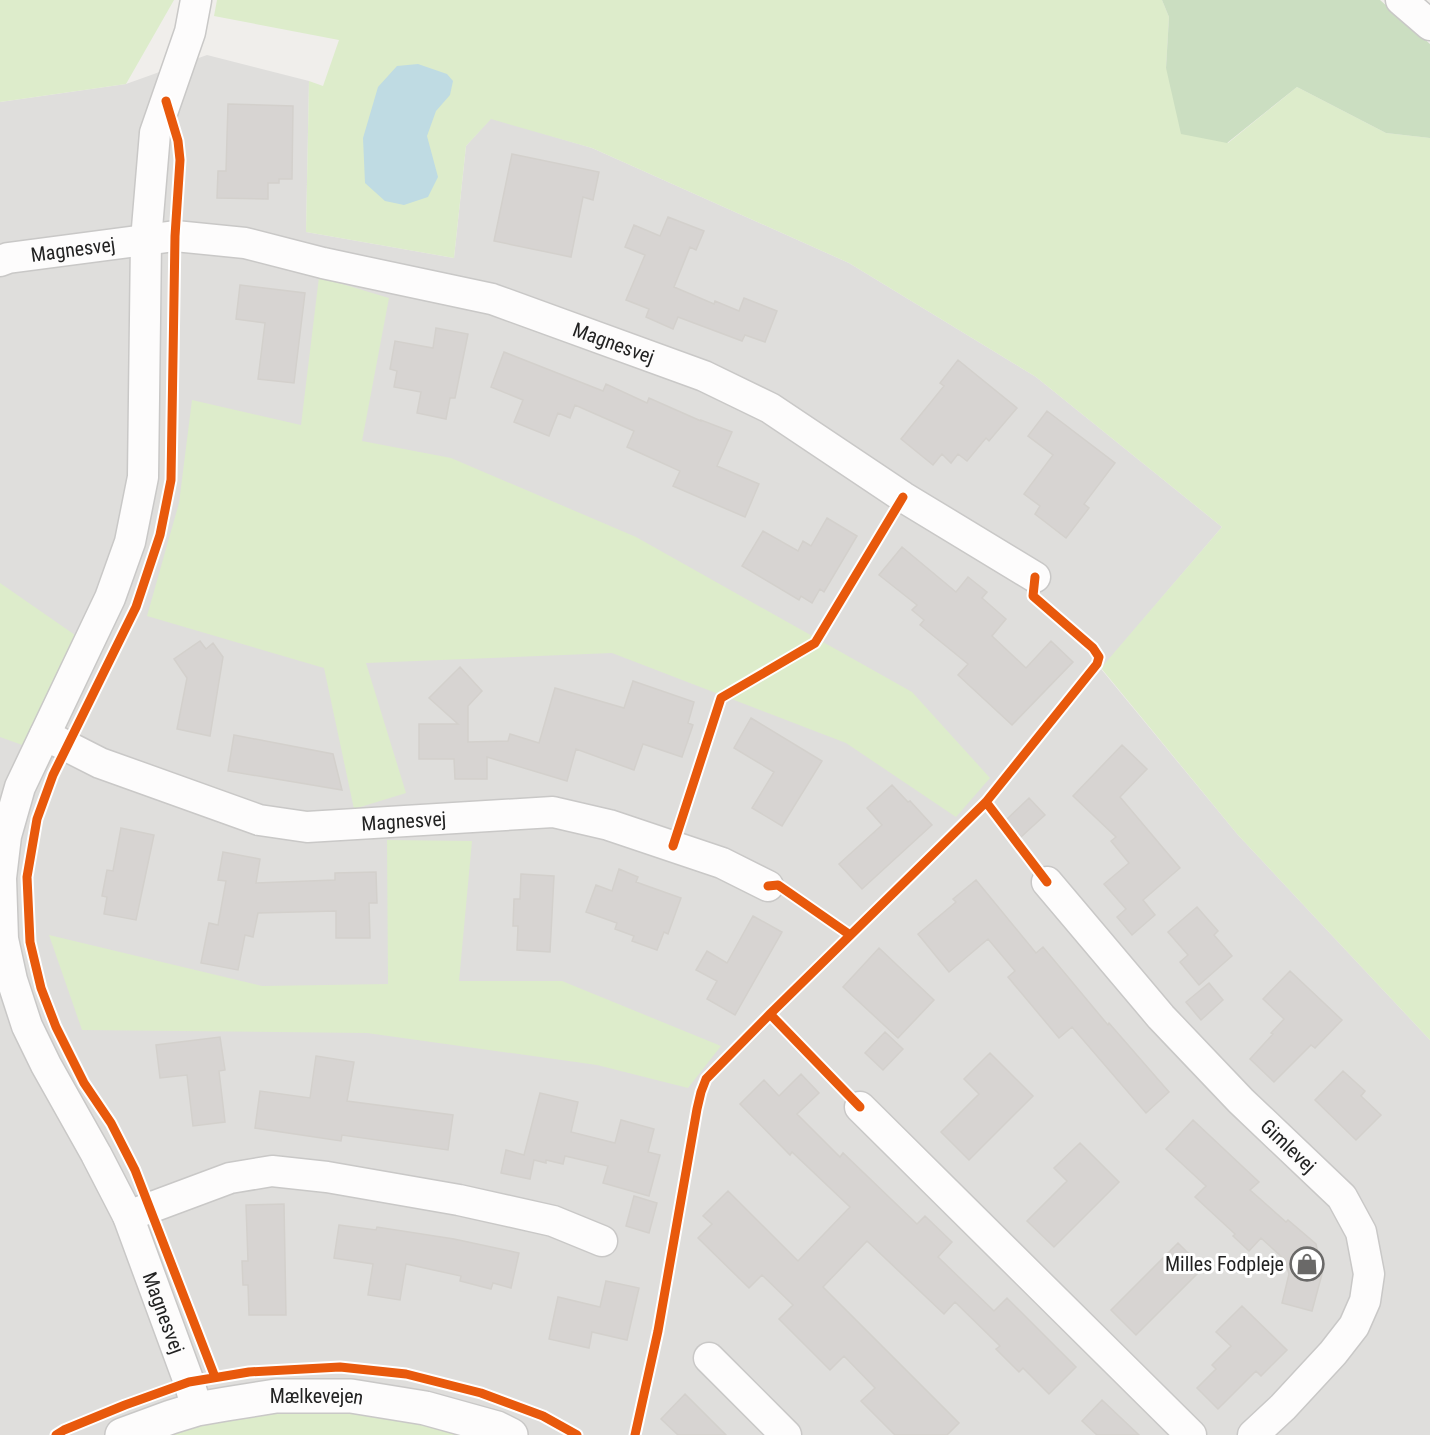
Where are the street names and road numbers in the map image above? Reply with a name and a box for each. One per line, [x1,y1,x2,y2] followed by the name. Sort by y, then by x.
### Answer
[29,232,117,267] street label: Magnesvej
[570,317,658,369] street label: Magnesvej
[361,807,447,836] street label: Magnesvej
[1256,1114,1321,1178] street label: Gimlevej
[138,1269,190,1357] street label: Magnesvej
[270,1384,365,1410] street label: Mælkevejen

